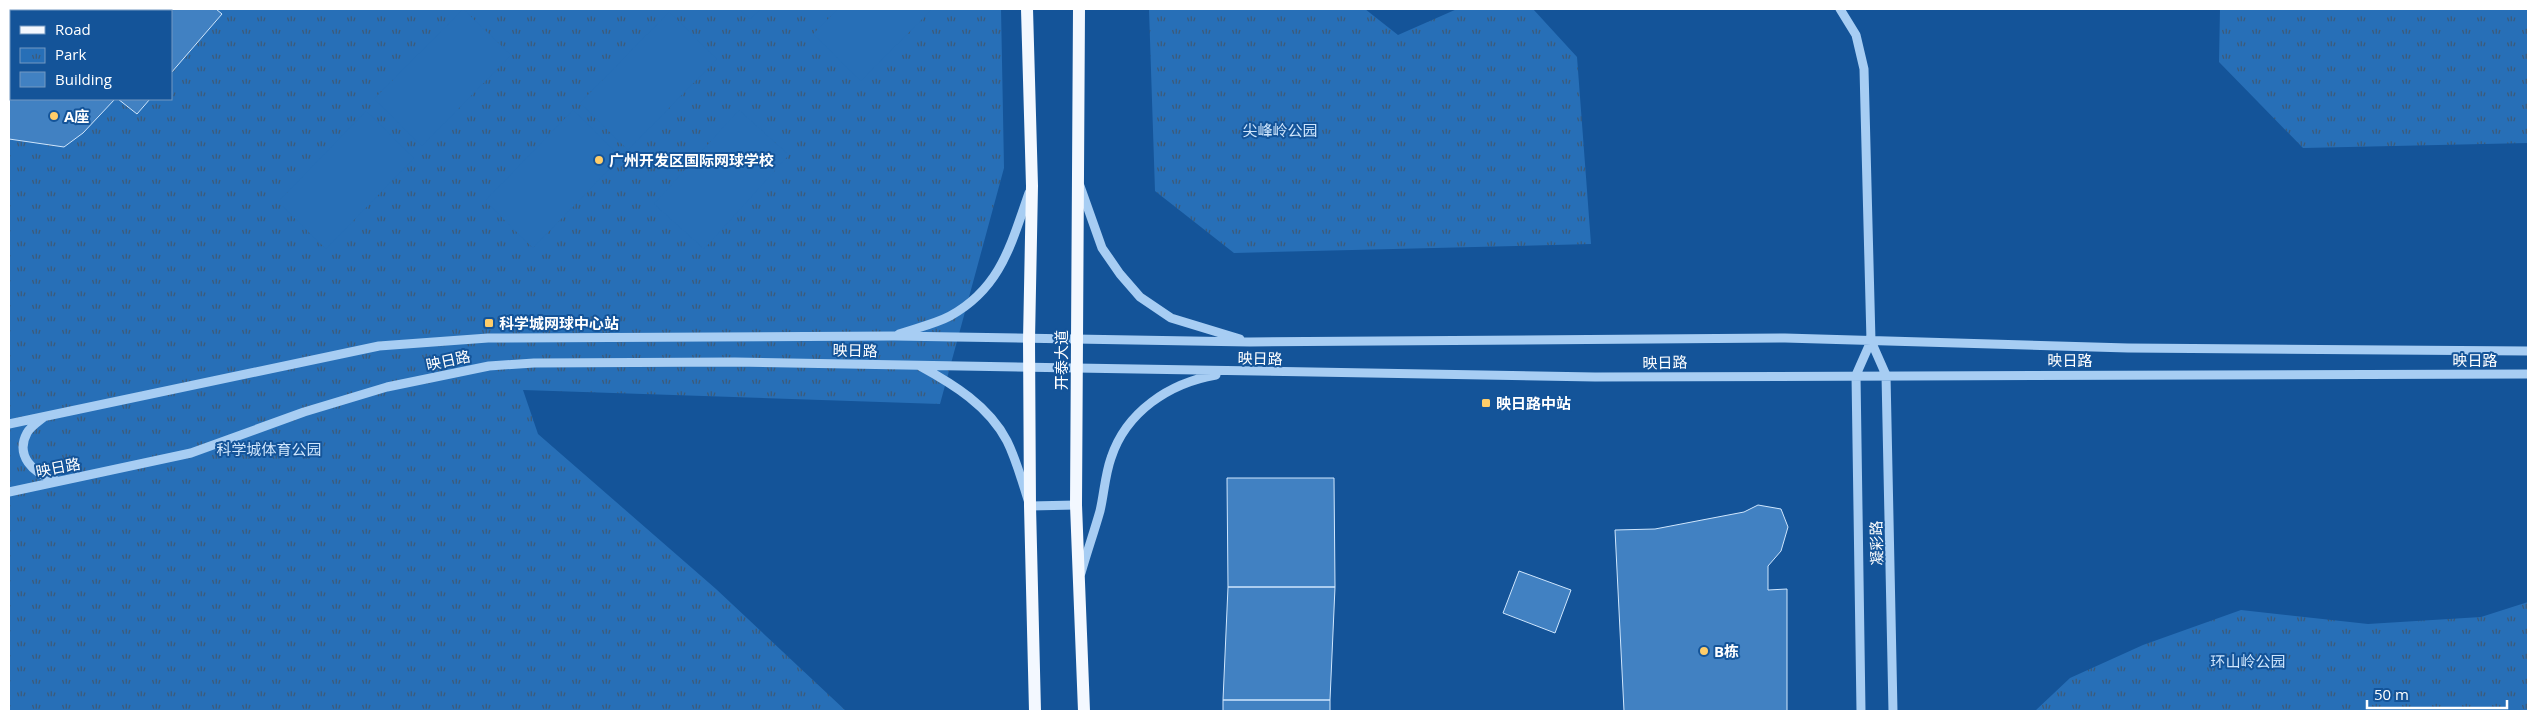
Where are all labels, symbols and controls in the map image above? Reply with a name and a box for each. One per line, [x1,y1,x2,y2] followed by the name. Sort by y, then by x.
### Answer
[10,10,172,100] legend
[55,19,91,39] text: Road
[55,44,86,64] text: Park
[55,69,112,89] text: Building
[64,106,89,126] place label: A座
[48,110,60,122] marker: A座
[1242,120,1318,140] park label: 尖峰岭公园
[609,150,774,170] place label: 广州开发区国际网球学校
[593,154,605,166] marker: 广州开发区国际网球学校
[499,313,619,333] place label: 科学城网球中心站
[483,317,495,329] marker: 科学城网球中心站
[1051,330,1071,390] street label: 开泰大道
[832,340,878,360] street label: 映日路
[424,346,472,374] street label: 映日路
[1237,348,1283,368] street label: 映日路
[2047,350,2093,370] street label: 映日路
[2452,350,2498,370] street label: 映日路
[1642,352,1688,372] street label: 映日路
[1496,393,1571,413] place label: 映日路中站
[1480,397,1492,409] marker: 映日路中站
[216,439,322,459] park label: 科学城体育公园
[34,453,82,481] street label: 映日路
[1866,520,1886,566] street label: 凝彩路
[1714,641,1739,661] place label: B栋
[1698,645,1710,657] marker: B栋
[2210,651,2286,671] park label: 环山岭公园
[2367,678,2507,710] scale bar
[2374,684,2409,704] text: 50 m

